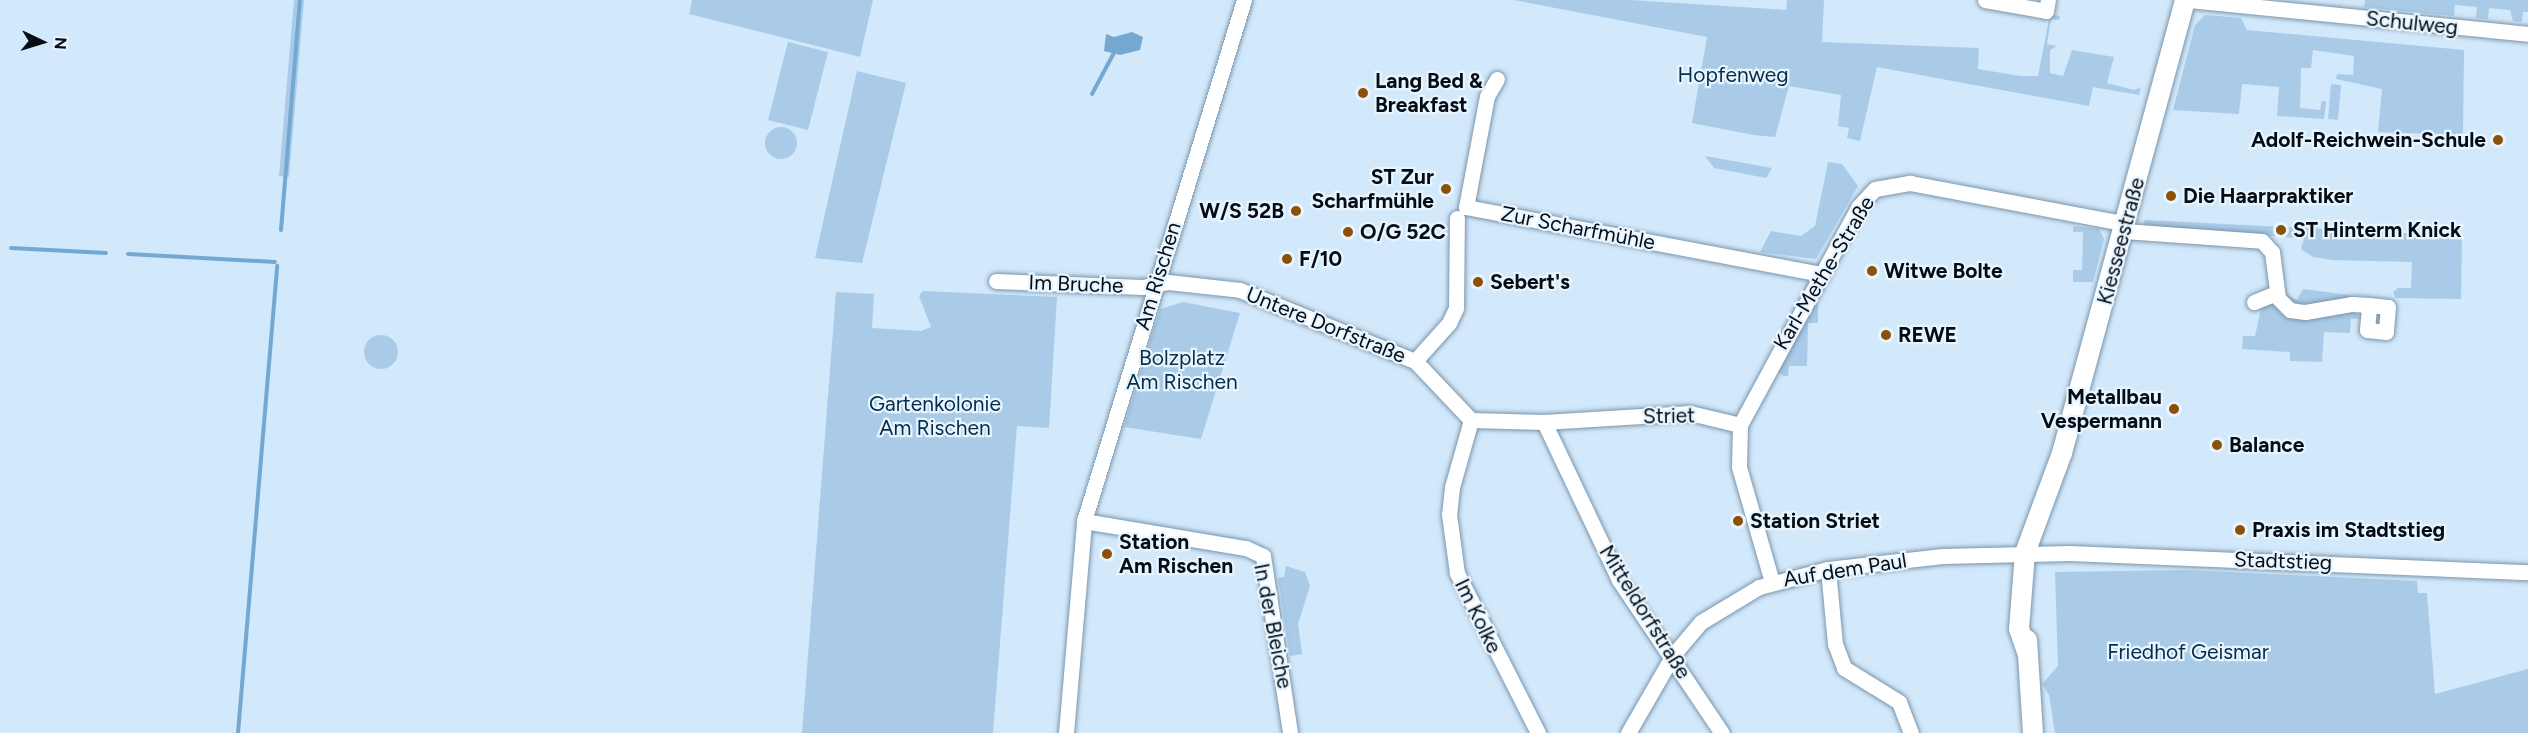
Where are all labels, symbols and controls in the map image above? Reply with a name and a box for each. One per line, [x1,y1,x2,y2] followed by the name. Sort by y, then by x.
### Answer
[2365,6,2459,40] street label: Schulweg
[12,12,72,72] north arrow
[51,36,70,50] text: N
[1677,62,1789,88] park label: Hopfenweg
[1375,68,1483,118] place label: Lang Bed & Breakfast
[1356,86,1370,100] marker: Lang Bed & Breakfast
[2251,127,2486,153] place label: Adolf-Reichwein-Schule
[2491,133,2505,147] marker: Adolf-Reichwein-Schule
[1311,164,1434,214] place label: ST Zur Scharfmühle
[2092,175,2150,307] street label: Kiesseestraße
[1439,182,1453,196] marker: ST Zur Scharfmühle
[2183,183,2353,209] place label: Die Haarpraktiker
[2164,189,2178,203] marker: Die Haarpraktiker
[1768,192,1880,354] street label: Karl-Methe-Straße
[1199,198,1284,224] place label: W/S 52B
[1499,201,1657,255] street label: Zur Scharfmühle
[1289,204,1303,218] marker: W/S 52B
[2293,217,2461,243] place label: ST Hinterm Knick
[1130,219,1186,333] street label: Am Rischen
[1360,219,1446,245] place label: O/G 52C
[2274,223,2288,237] marker: ST Hinterm Knick
[1341,225,1355,239] marker: O/G 52C
[1299,246,1342,272] place label: F/10
[1280,252,1294,266] marker: F/10
[1884,258,2003,284] place label: Witwe Bolte
[1865,264,1879,278] marker: Witwe Bolte
[1490,269,1570,295] place label: Sebert's
[1028,270,1124,298] street label: Im Bruche
[1471,275,1485,289] marker: Sebert's
[1242,281,1410,369] street label: Untere Dorfstraße
[1898,322,1957,348] place label: REWE
[1879,328,1893,342] marker: REWE
[1126,345,1238,395] park label: Bolzplatz Am Rischen
[2041,384,2162,434] place label: Metallbau Vespermann
[869,391,1001,441] park label: Gartenkolonie Am Rischen
[2167,402,2181,416] marker: Metallbau Vespermann
[1643,403,1695,429] street label: Striet
[2229,432,2304,458] place label: Balance
[2210,438,2224,452] marker: Balance
[1750,508,1880,534] place label: Station Striet
[1731,514,1745,528] marker: Station Striet
[2252,517,2445,543] place label: Praxis im Stadtstieg
[2233,523,2247,537] marker: Praxis im Stadtstieg
[1119,529,1233,579] place label: Station Am Rischen
[1594,541,1696,683] street label: Mitteldorfstraße
[1100,547,1114,561] marker: Station Am Rischen
[2234,547,2332,575] street label: Stadtstieg
[1781,548,1909,592] street label: Auf dem Paul
[1249,561,1297,691] street label: In der Bleiche
[1449,575,1507,657] street label: Im Kolke
[2107,639,2269,665] park label: Friedhof Geismar

